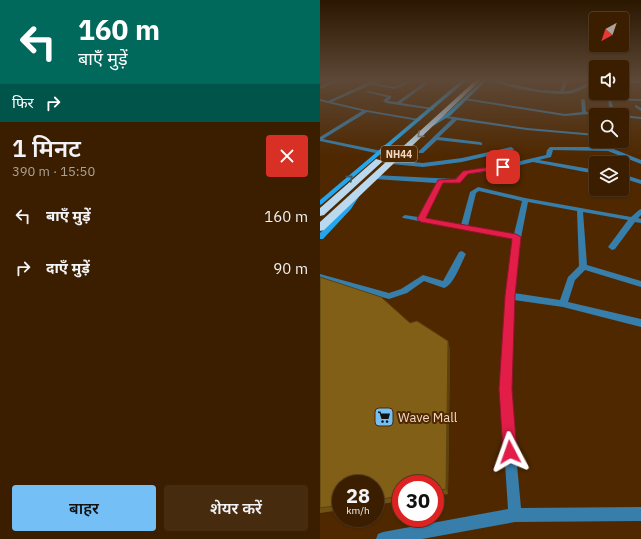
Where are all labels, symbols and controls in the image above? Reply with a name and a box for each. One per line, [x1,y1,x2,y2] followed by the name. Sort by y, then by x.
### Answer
[78,11,160,48] text: 160 m
[589,12,629,52] north arrow
[589,12,629,196] map controls
[12,16,64,68] icon: left
[78,47,128,70] text: बाएँ मुड़ें
[589,60,629,100] button: sound
[42,92,64,114] icon: right
[12,93,34,112] text: फिर
[589,108,629,148] button: search
[417,131,424,138] one-way arrow
[12,132,81,164] text: 1 मिनट
[266,135,308,177] button: close
[381,146,417,162] road number: NH44
[486,150,520,184] pin
[492,156,514,178] icon: arrive
[589,156,629,196] button: layers
[12,163,95,180] text: 390 m · 15:50
[345,176,352,183] one-way arrow
[12,205,34,227] icon: left
[46,206,91,225] text: बाएँ मुड़ें
[264,207,308,226] text: 160 m
[12,257,34,279] icon: right
[46,258,90,277] text: दाएँ मुड़ें
[273,259,308,278] text: 90 m
[373,406,395,428] supermarket icon: Wave Mall
[398,409,458,426] place label: Wave Mall
[489,431,531,473] position arrow
[392,475,444,527] speed limit sign: 30
[346,482,370,509] text: 28
[12,485,156,531] button: बाहर
[164,485,308,531] button: शेयर करें
[346,504,370,517] text: km/h

